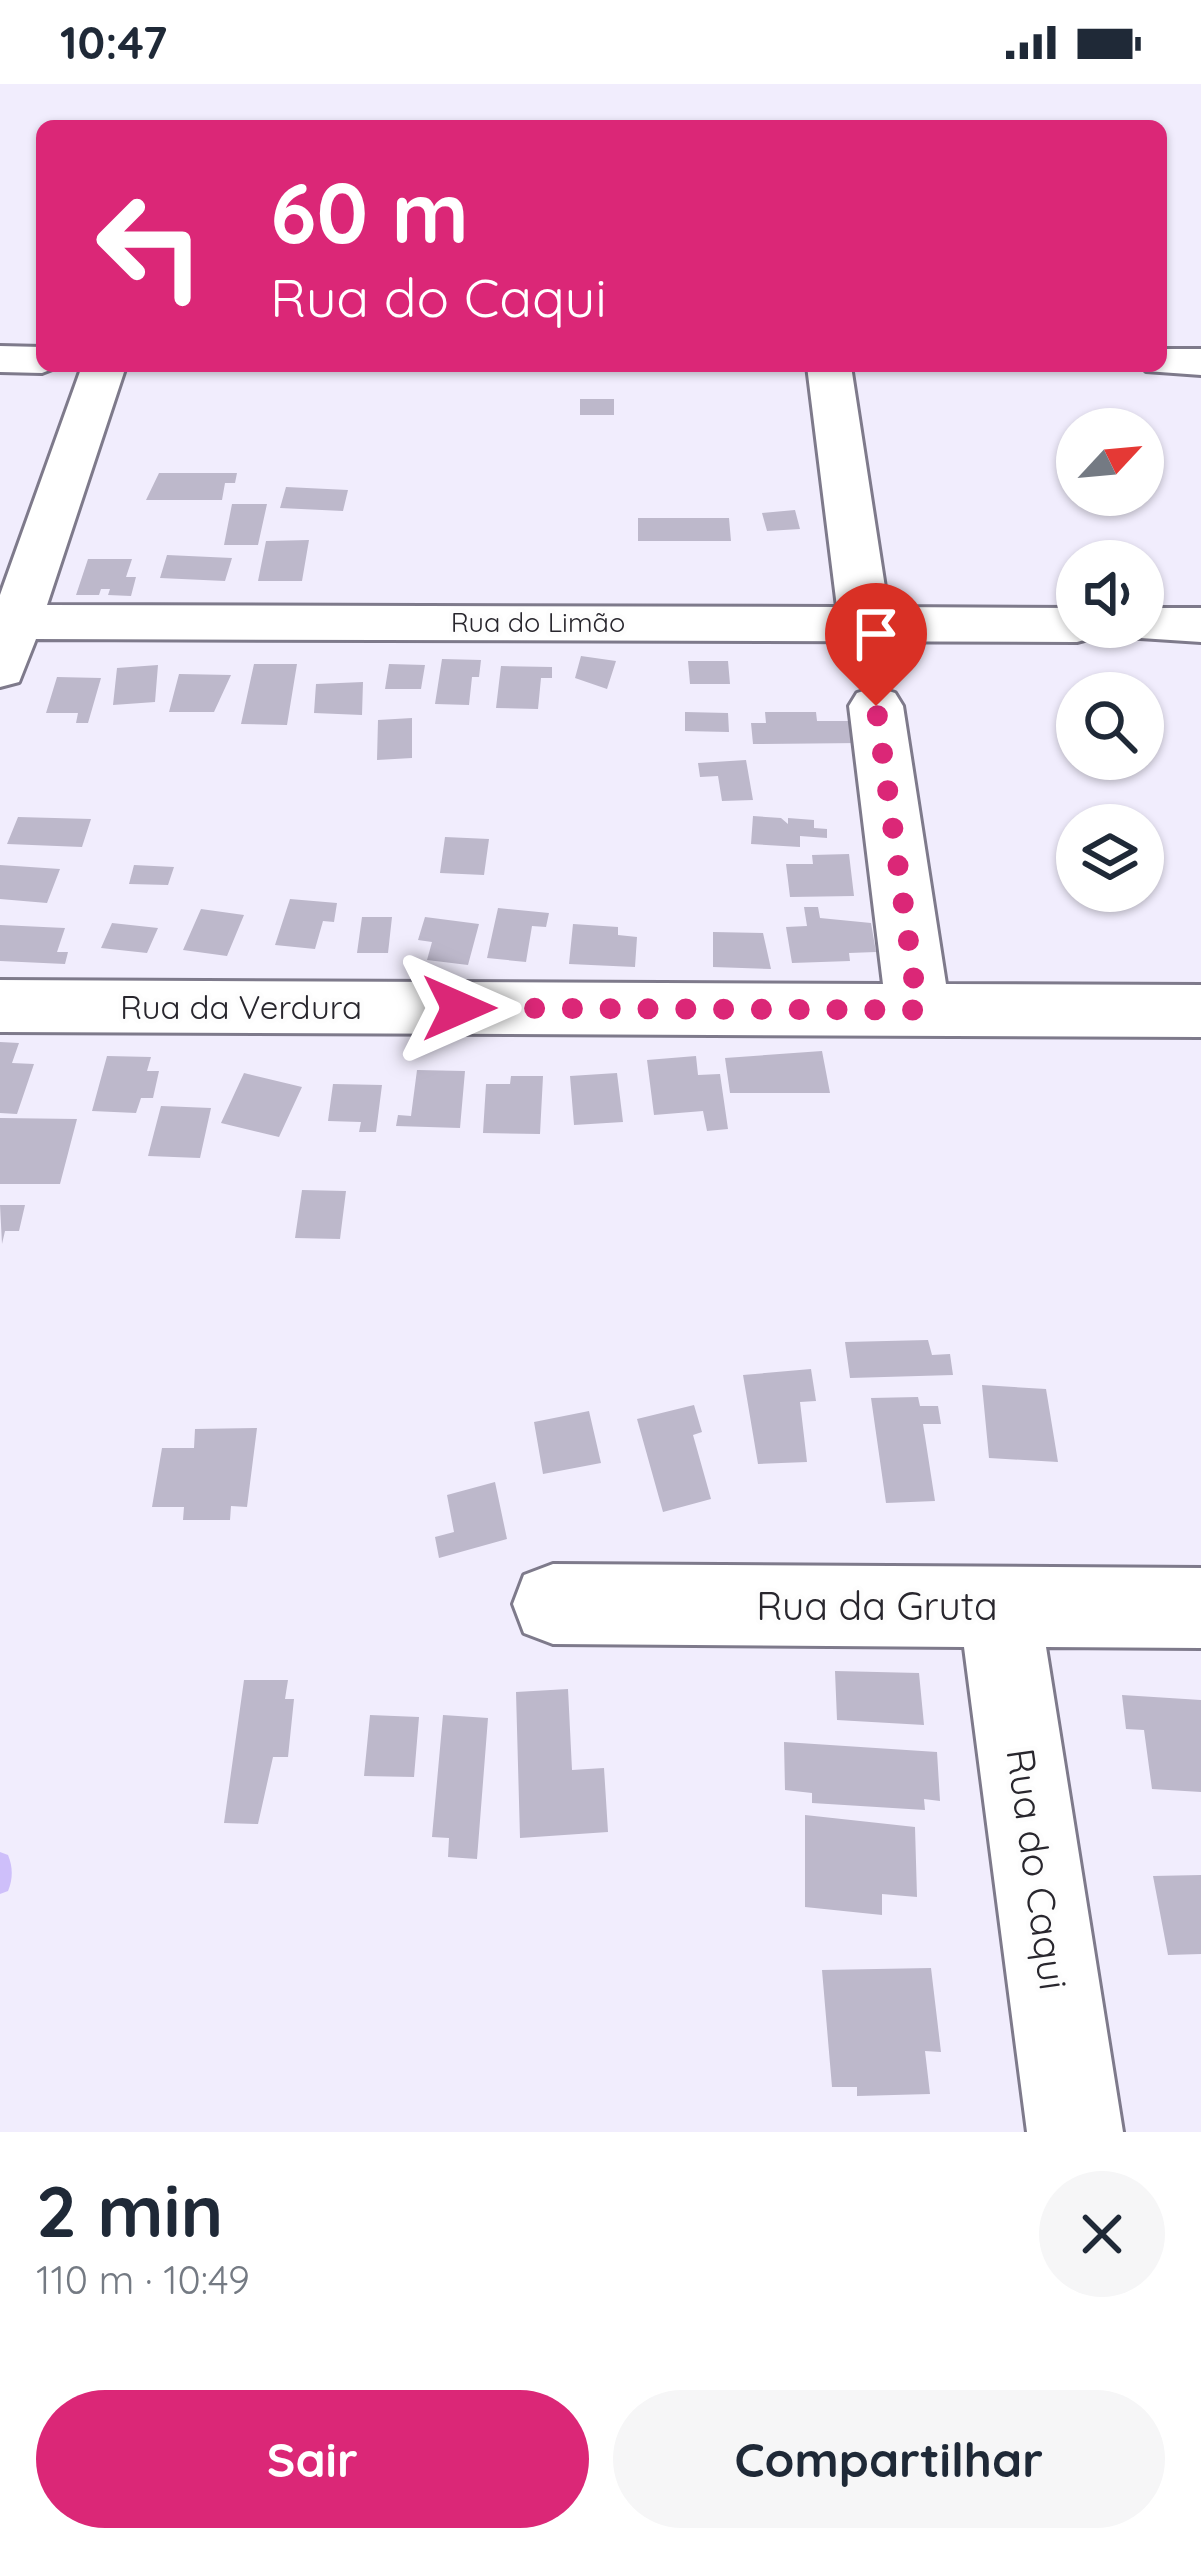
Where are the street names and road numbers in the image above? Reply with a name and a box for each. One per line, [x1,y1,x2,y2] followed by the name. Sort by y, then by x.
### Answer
[451,605,625,639] street label: Rua do Limão
[120,986,362,1027] street label: Rua da Verdura
[756,1581,998,1630] street label: Rua da Gruta
[996,1745,1079,1993] street label: Rua do Caqui

